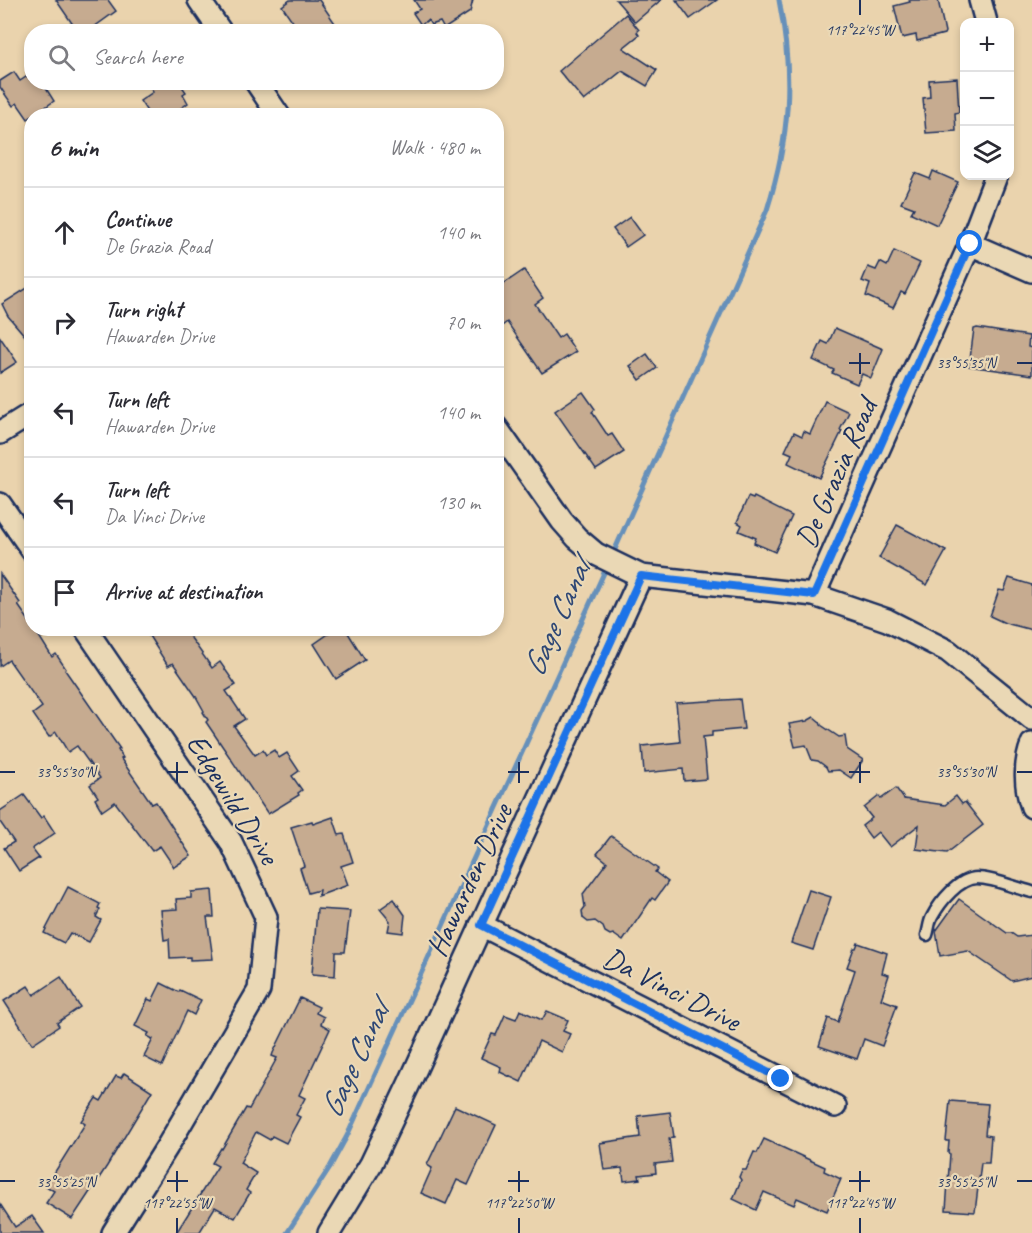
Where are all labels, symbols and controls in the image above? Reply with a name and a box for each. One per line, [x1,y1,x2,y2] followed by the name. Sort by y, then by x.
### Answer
[960,18,1014,180] map controls
[960,18,1014,72] button: +
[826,21,897,40] text: 117°22'45"W
[24,24,504,90] search box
[45,41,78,74] icon: search
[93,43,183,71] text: Search here
[960,72,1014,126] button: −
[960,126,1014,180] button: layers
[48,131,98,164] text: 6 min
[390,135,480,160] text: Walk · 480 m
[105,206,171,234] text: Continue
[48,216,81,249] icon: ahead
[437,220,480,245] text: 140 m
[956,230,982,256] route start
[105,234,211,259] text: De Grazia Road
[105,296,182,324] text: Turn right
[48,306,81,339] icon: right
[446,310,480,335] text: 70 m
[105,324,214,349] text: Hawarden Drive
[936,354,999,373] text: 33°55'35"N
[105,386,169,414] text: Turn left
[786,389,887,553] street label: De Grazia Road
[48,396,81,429] icon: left
[437,400,480,425] text: 140 m
[105,414,214,439] text: Hawarden Drive
[105,476,169,504] text: Turn left
[48,486,81,519] icon: left
[437,490,480,515] text: 130 m
[105,504,204,529] text: Da Vinci Drive
[513,545,604,682] water label: Gage Canal
[48,576,81,609] icon: arrive
[105,578,262,606] text: Arrive at destination
[178,727,289,873] street label: Edgewild Drive
[36,763,99,782] text: 33°55'30"N
[936,763,999,782] text: 33°55'30"N
[417,796,522,962] street label: Hawarden Drive
[597,938,749,1041] street label: Da Vinci Drive
[310,987,403,1124] water label: Gage Canal
[767,1065,793,1091] route end
[36,1173,99,1192] text: 33°55'25"N
[936,1173,999,1192] text: 33°55'25"N
[143,1194,214,1213] text: 117°22'55"W
[485,1194,556,1213] text: 117°22'50"W
[826,1194,897,1213] text: 117°22'45"W

